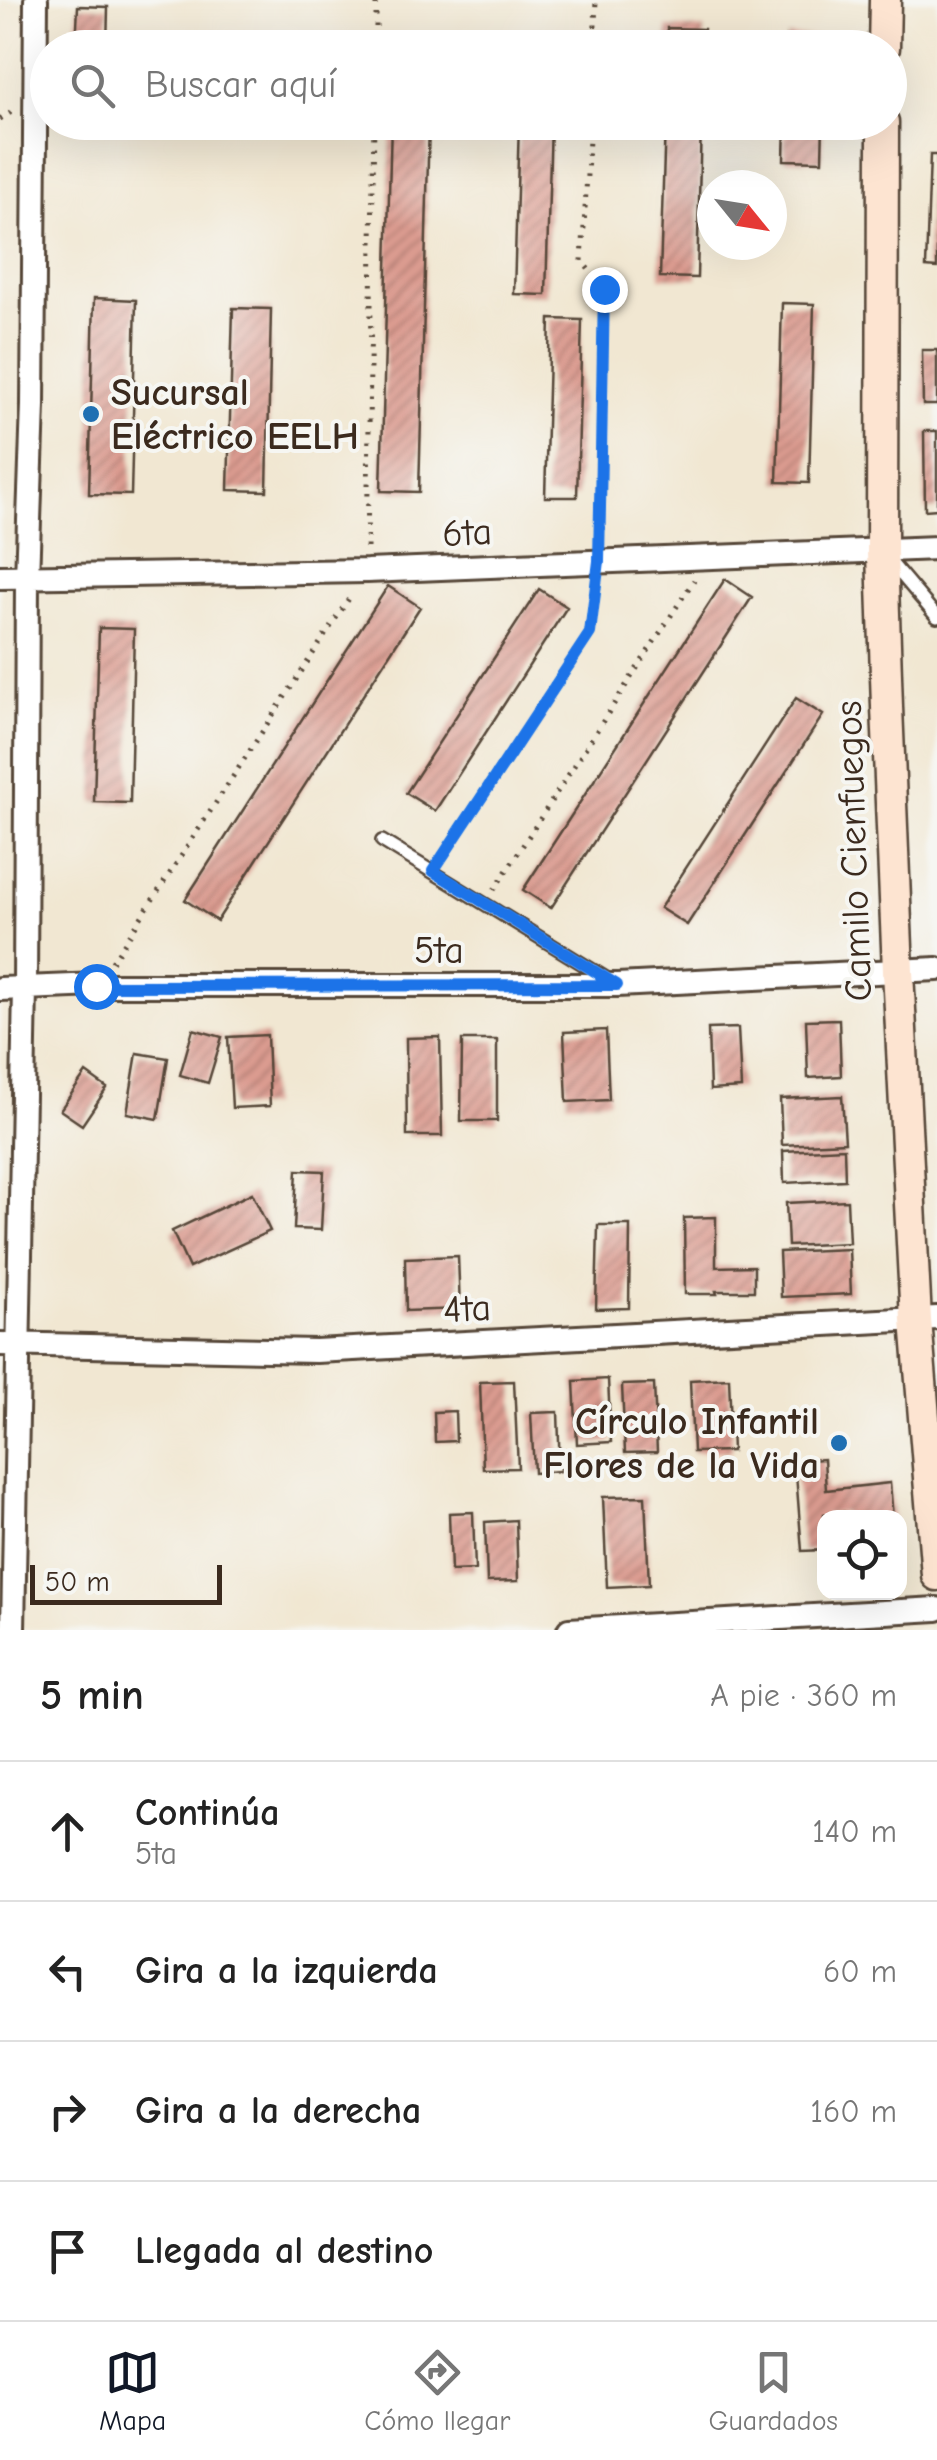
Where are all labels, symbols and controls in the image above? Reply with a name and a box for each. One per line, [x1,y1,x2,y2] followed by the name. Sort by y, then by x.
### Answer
[30,30,907,140] search box
[65,58,120,113] icon: search
[145,63,337,107] text: Buscar aquí
[697,170,787,260] north arrow
[582,267,628,313] route end
[111,371,359,459] place label: Sucursal Eléctrico EELH
[80,403,102,425] marker: Sucursal Eléctrico EELH
[441,510,493,556] street label: 6ta
[827,700,881,1002] street label: Camilo Cienfuegos
[414,929,464,973] street label: 5ta
[74,964,120,1010] route start
[442,1286,492,1332] street label: 4ta
[543,1400,819,1488] place label: Círculo Infantil Flores de la Vida
[828,1432,850,1454] marker: Círculo Infantil Flores de la Vida
[817,1510,907,1600] map controls
[817,1510,907,1600] button: locate
[30,1560,222,1604] scale bar
[45,1566,110,1598] text: 50 m
[40,1671,144,1720] text: 5 min
[710,1677,897,1714] text: A pie · 360 m
[135,1791,279,1835] text: Continúa
[40,1804,95,1859] icon: ahead
[812,1813,897,1850] text: 140 m
[135,1835,177,1872] text: 5ta
[40,1944,95,1999] icon: left
[135,1949,438,1993] text: Gira a la izquierda
[823,1953,897,1990] text: 60 m
[40,2084,95,2139] icon: right
[135,2089,421,2133] text: Gira a la derecha
[810,2093,897,2130] text: 160 m
[40,2224,95,2279] icon: arrive
[135,2229,433,2273] text: Llegada al destino
[99,2345,166,2437] tab: Mapa
[364,2345,510,2437] tab: Cómo llegar
[708,2345,838,2437] tab: Guardados

